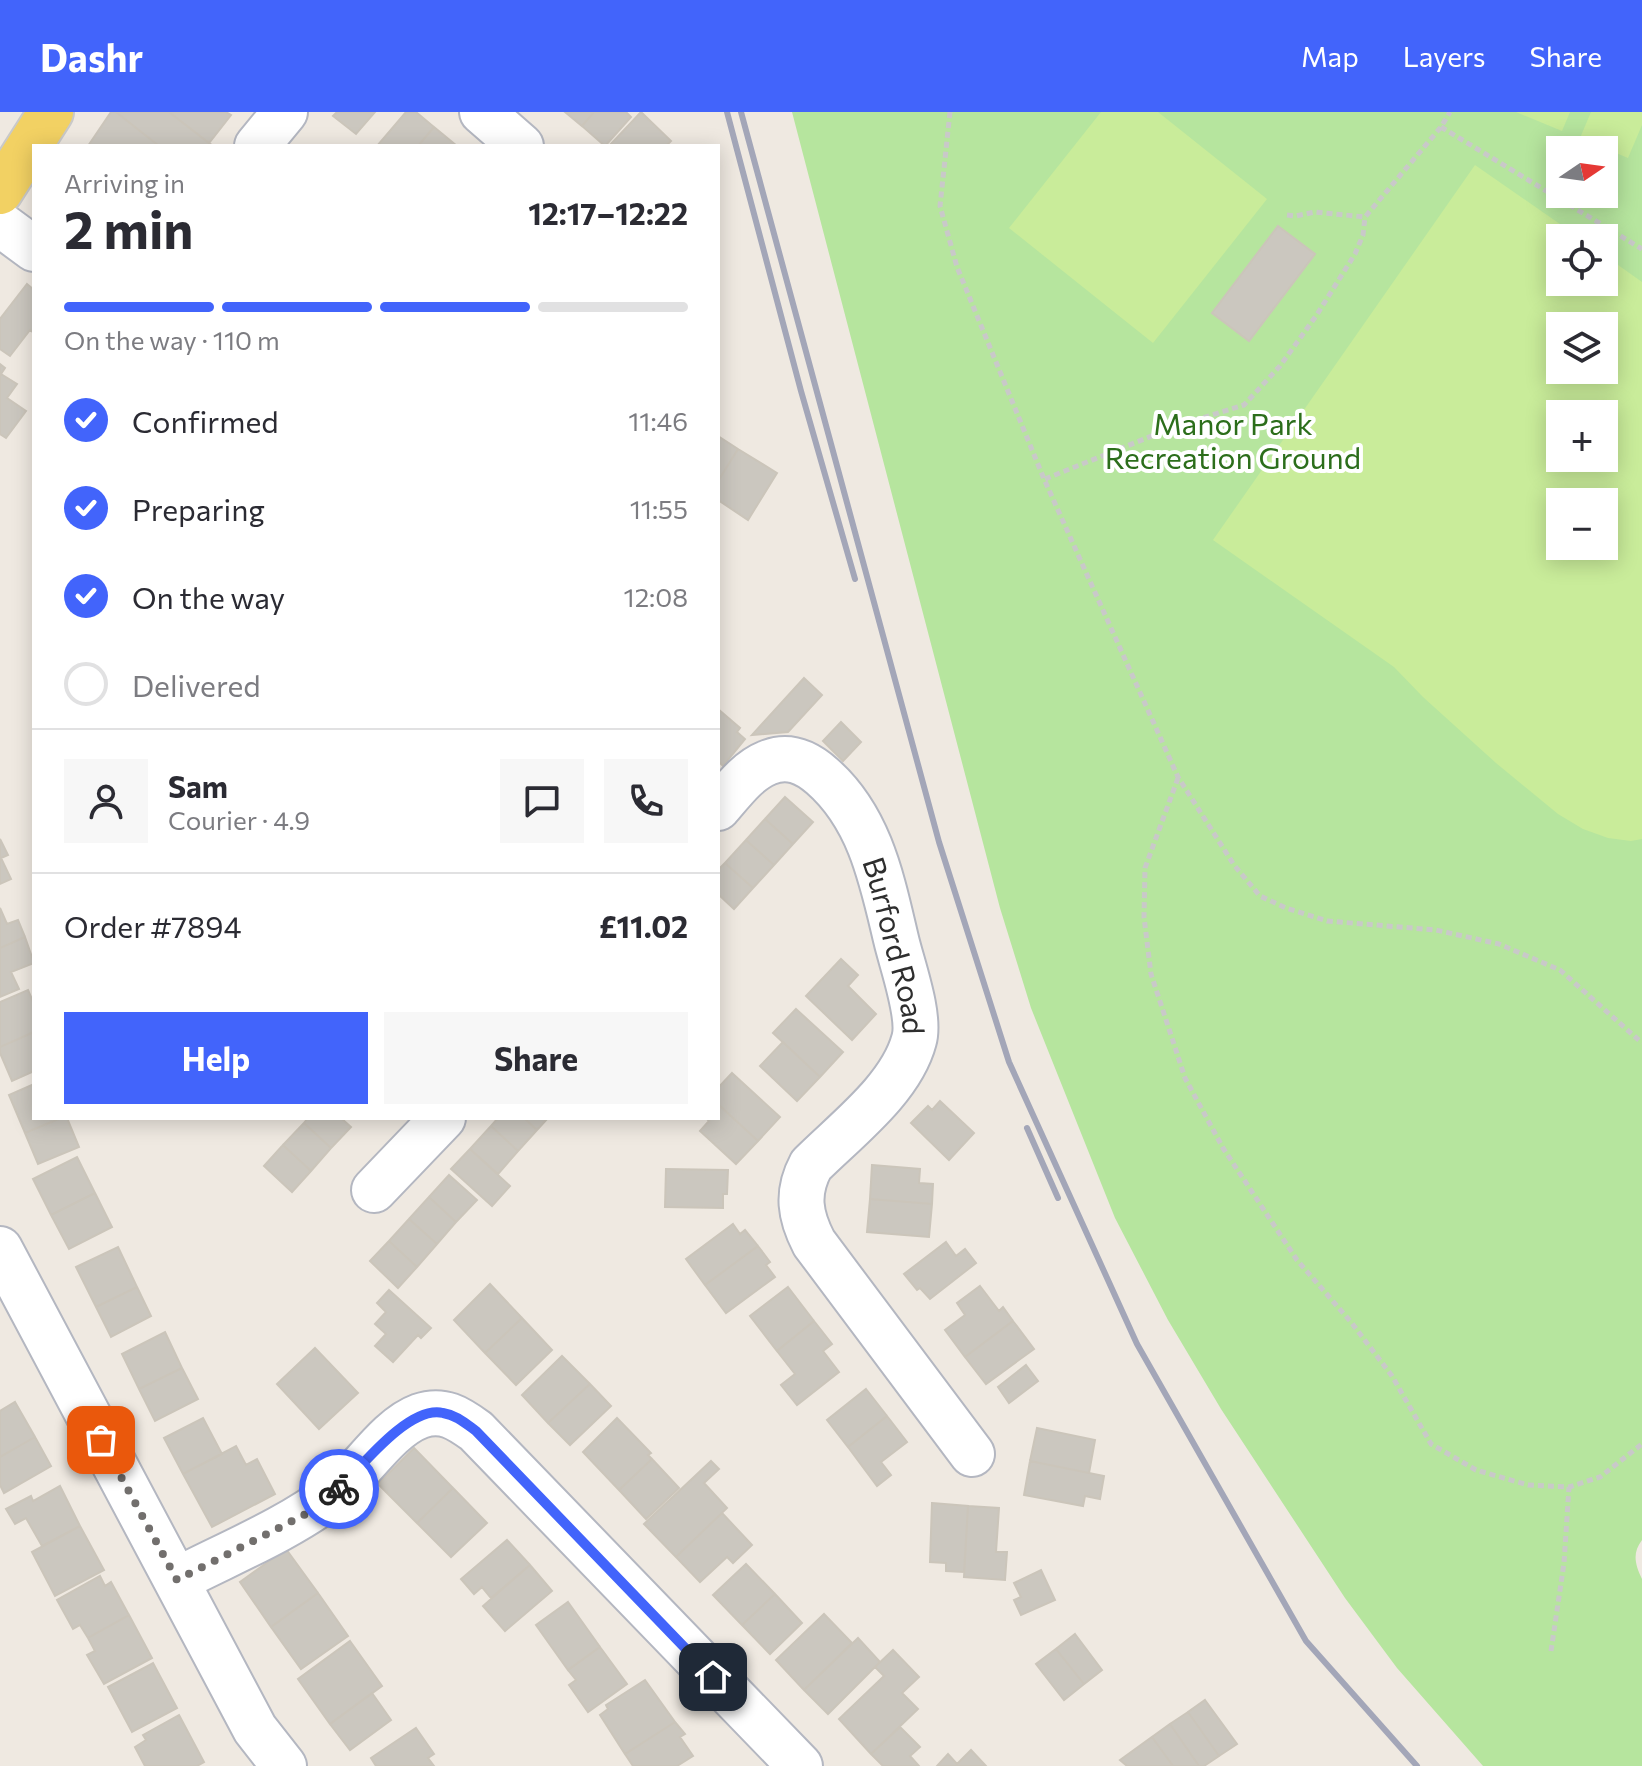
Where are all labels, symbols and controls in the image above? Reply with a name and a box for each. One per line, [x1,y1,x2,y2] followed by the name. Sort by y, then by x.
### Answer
[40,33,143,80] text: Dashr
[1301,39,1359,73] text: Map
[1403,39,1485,73] text: Layers
[1529,39,1602,73] text: Share
[1546,136,1618,208] north arrow
[1546,136,1618,560] map controls
[64,167,185,198] text: Arriving in
[528,194,688,231] text: 12:17–12:22
[64,196,193,260] text: 2 min
[1546,224,1618,296] button: locate
[1546,312,1618,384] button: layers
[64,324,280,355] text: On the way · 110 m
[64,398,108,442] icon: check
[1546,400,1618,472] button: +
[132,402,279,439] text: Confirmed
[1105,404,1361,475] park label: Manor Park Recreation Ground
[628,405,688,436] text: 11:46
[64,486,108,530] icon: check
[1546,488,1618,560] button: −
[132,490,265,527] text: Preparing
[630,493,688,524] text: 11:55
[64,574,108,618] icon: check
[132,578,285,615] text: On the way
[624,581,688,612] text: 12:08
[132,666,261,703] text: Delivered
[64,759,148,843] button: person
[500,759,584,843] button: chat
[604,759,688,843] button: phone
[168,767,228,804] text: Sam
[168,804,310,835] text: Courier · 4.9
[857,852,934,1035] street label: Burford Road
[64,907,242,944] text: Order #7894
[599,907,688,944] text: £11.02
[64,1012,368,1104] button: Help
[384,1012,688,1104] button: Share
[67,1406,135,1474] pin
[79,1418,123,1462] icon: bag
[299,1449,379,1529] courier
[317,1467,361,1511] icon: bike
[679,1643,747,1711] pin
[691,1655,735,1699] icon: home

